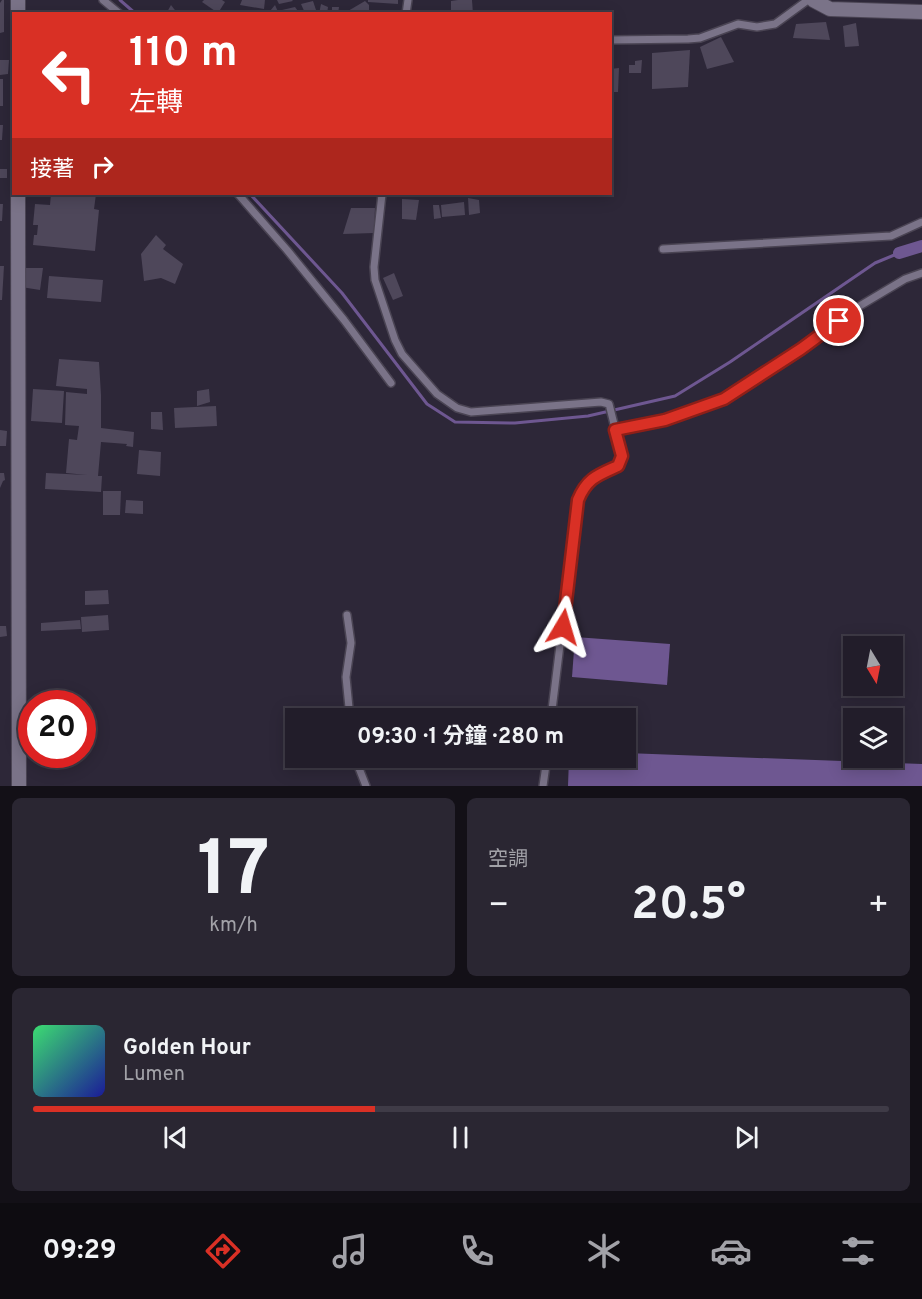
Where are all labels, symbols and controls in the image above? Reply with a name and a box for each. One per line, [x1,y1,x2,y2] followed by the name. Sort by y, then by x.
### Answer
[129,28,238,81] text: 110 m
[30,36,108,114] icon: left
[129,87,183,121] text: 左轉
[86,150,119,183] icon: right
[30,157,74,184] text: 接著
[813,295,864,346] pin
[822,304,855,337] icon: arrive
[531,595,595,659] position arrow
[843,636,903,696] north arrow
[843,636,903,768] map controls
[18,690,96,768] speed limit sign: 20
[843,708,903,768] button: layers
[357,724,564,751] text: 09:30 · 1 分鐘 · 280 m
[197,824,270,923] text: 17
[488,847,528,873] text: 空調
[631,878,746,935] text: 20.5°
[488,886,509,928] text: −
[868,886,889,928] text: +
[209,913,258,939] text: km/h
[123,1035,251,1062] text: Golden Hour
[123,1062,185,1088] text: Lumen
[159,1121,192,1154] icon: previous
[444,1121,477,1154] icon: pause
[730,1121,763,1154] icon: next
[202,1230,244,1272] icon: directions
[329,1230,371,1272] icon: music
[456,1230,498,1272] icon: phone
[583,1230,625,1272] icon: climate
[710,1230,752,1272] icon: car
[837,1230,879,1272] icon: filters
[43,1234,117,1268] text: 09:29

